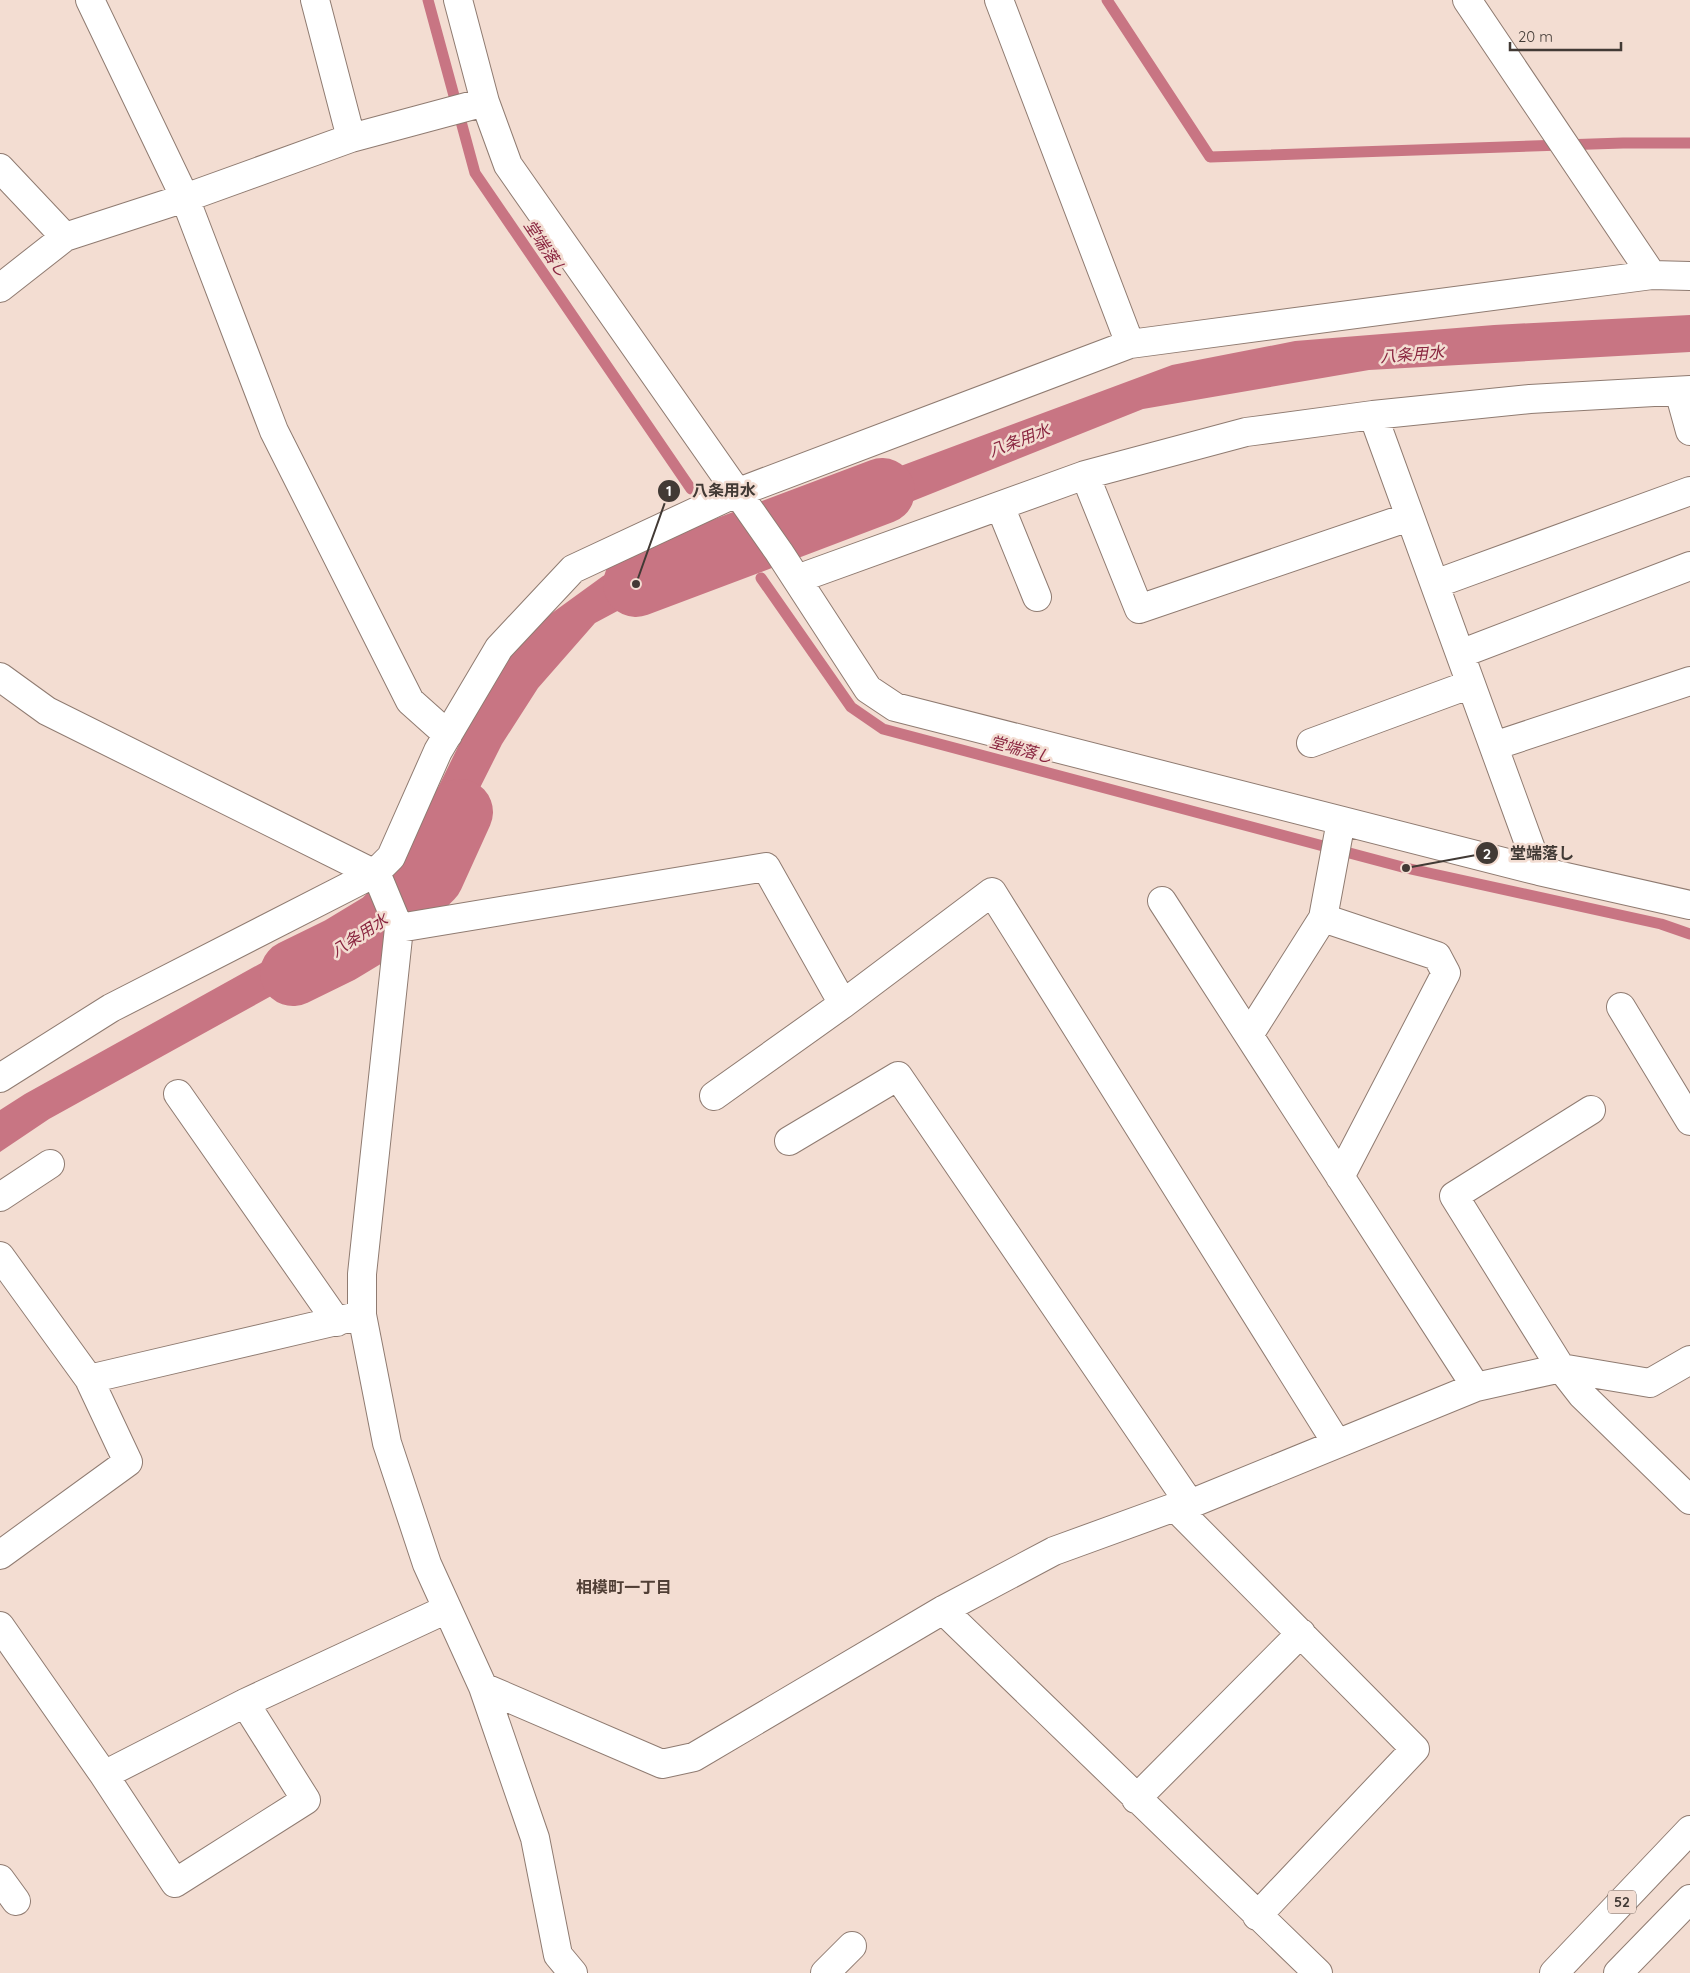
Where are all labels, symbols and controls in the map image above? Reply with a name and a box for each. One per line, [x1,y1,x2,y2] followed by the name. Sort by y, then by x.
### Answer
[1510,20,1621,52] scale bar
[1518,27,1553,46] text: 20 m
[520,216,572,280] water label: 堂端落し
[1379,342,1447,366] water label: 八条用水
[986,418,1054,461] water label: 八条用水
[657,475,766,506] callout: 八条用水
[692,480,756,500] text: 八条用水
[666,481,672,500] text: 1
[987,731,1055,767] water label: 堂端落し
[1475,838,1584,869] callout: 堂端落し
[1510,843,1574,863] text: 堂端落し
[1483,844,1491,863] text: 2
[327,908,393,961] water label: 八条用水
[576,1577,672,1597] district label: 相模町一丁目
[1608,1890,1636,1914] road number: 52

